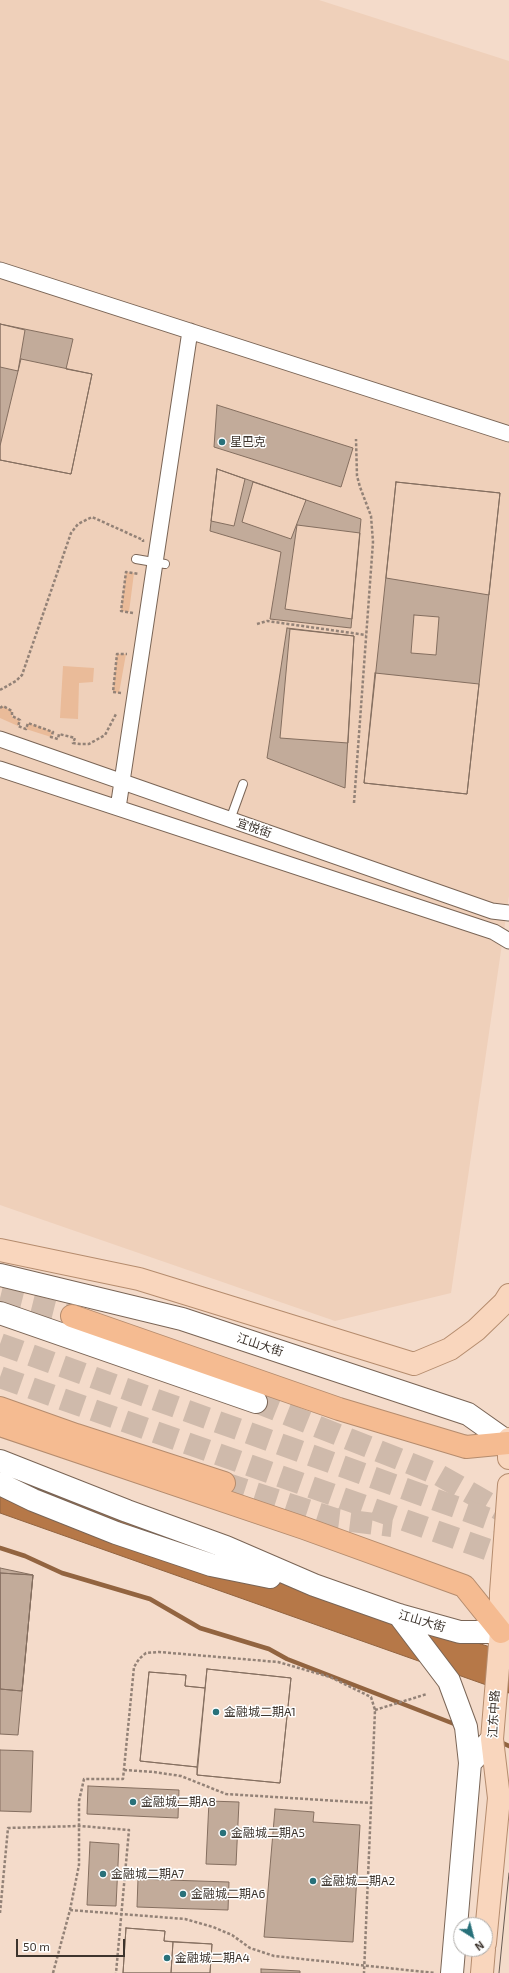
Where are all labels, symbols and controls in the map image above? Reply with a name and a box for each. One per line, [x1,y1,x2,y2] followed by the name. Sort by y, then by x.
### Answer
[230,435,266,449] place label: 星巴克
[217,437,227,447] marker: 星巴克
[235,815,273,841] street label: 宜悦街
[235,1331,285,1359] street label: 江山大街
[397,1607,447,1635] street label: 江山大街
[486,1690,502,1738] street label: 江东中路
[224,1705,296,1719] place label: 金融城二期A1
[211,1707,221,1717] marker: 金融城二期A1
[141,1795,216,1809] place label: 金融城二期A8
[128,1797,138,1807] marker: 金融城二期A8
[231,1826,305,1840] place label: 金融城二期A5
[218,1828,228,1838] marker: 金融城二期A5
[111,1867,184,1881] place label: 金融城二期A7
[98,1869,108,1879] marker: 金融城二期A7
[321,1874,395,1888] place label: 金融城二期A2
[308,1876,318,1886] marker: 金融城二期A2
[191,1887,265,1901] place label: 金融城二期A6
[178,1889,188,1899] marker: 金融城二期A6
[453,1917,493,1957] north arrow
[18,1931,127,1957] scale bar
[23,1939,50,1953] text: 50 m
[473,1939,487,1954] text: N
[175,1951,250,1965] place label: 金融城二期A4
[162,1953,172,1963] marker: 金融城二期A4

